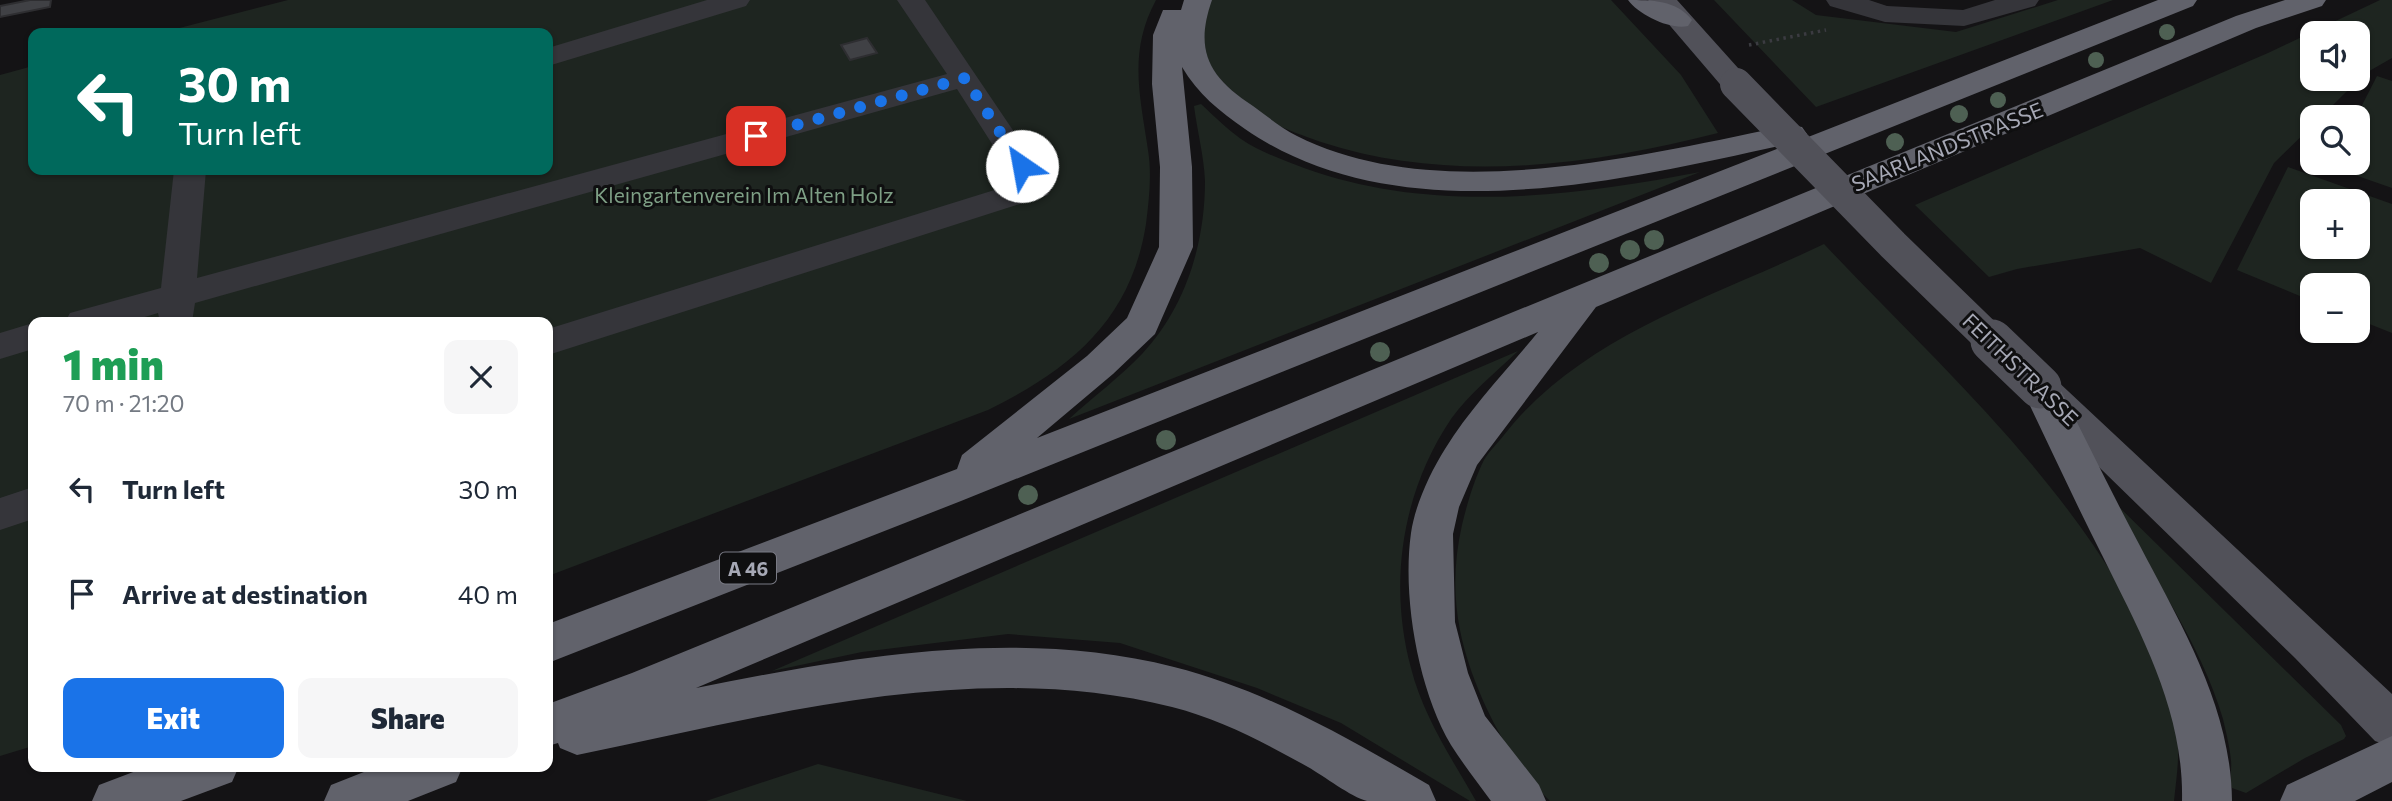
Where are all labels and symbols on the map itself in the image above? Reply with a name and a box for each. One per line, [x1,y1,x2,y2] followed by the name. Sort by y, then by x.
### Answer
[1848,96,2046,196] street label: SAARLANDSTRASSE
[726,106,786,166] pin
[985,129,1059,203] position arrow
[594,182,894,207] park label: Kleingartenverein Im Alten Holz
[1958,308,2084,430] street label: FEITHSTRASSE
[720,552,776,583] road number: A 46

